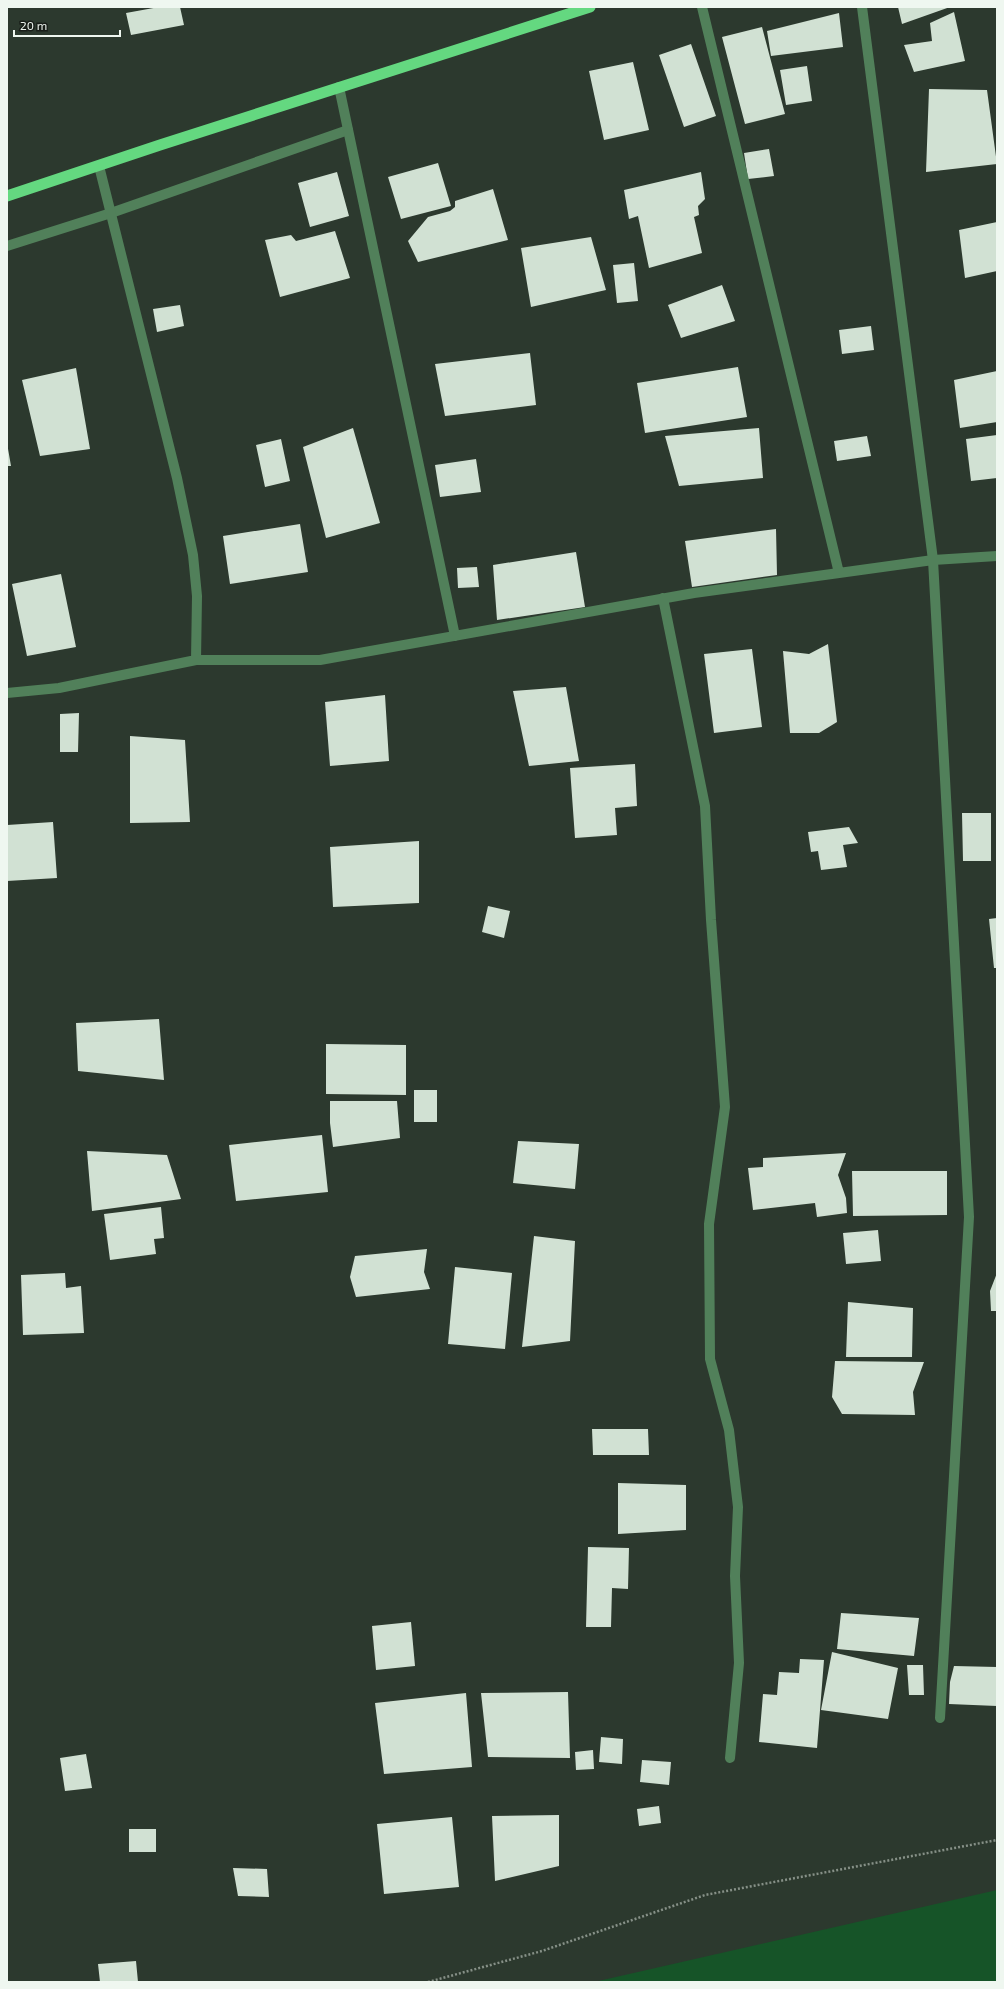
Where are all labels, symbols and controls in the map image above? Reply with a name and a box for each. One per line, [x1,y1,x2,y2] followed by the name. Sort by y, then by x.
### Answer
[14,12,120,38] scale bar
[20,18,47,32] text: 20 m

